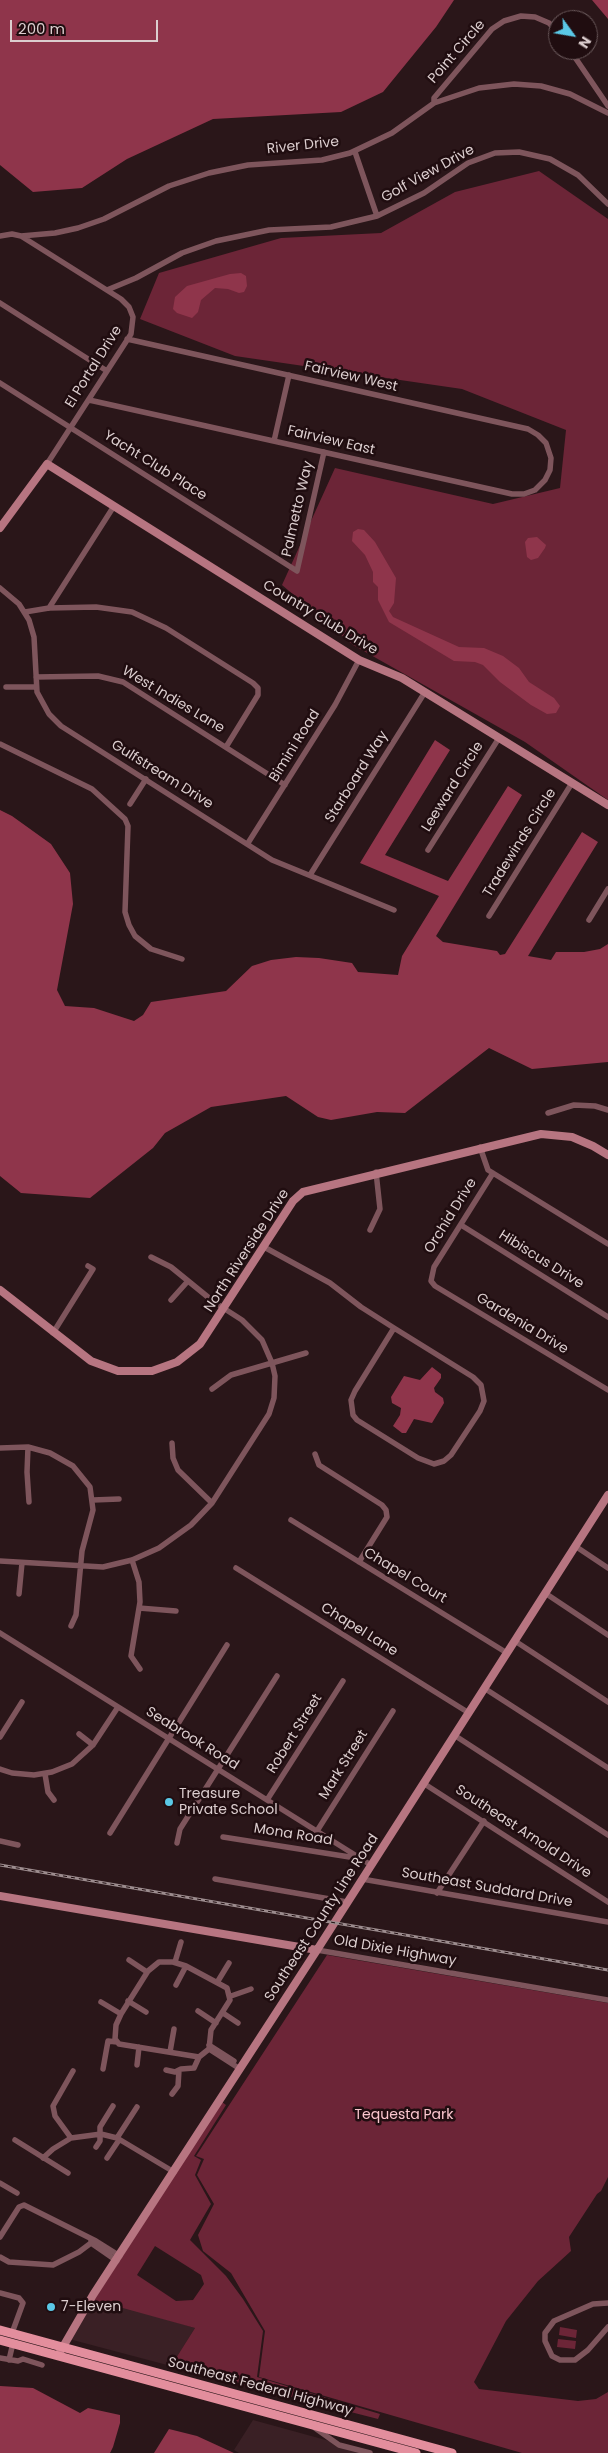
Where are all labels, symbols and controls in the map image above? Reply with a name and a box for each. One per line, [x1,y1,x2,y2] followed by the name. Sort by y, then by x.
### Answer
[12,10,160,42] scale bar
[548,10,598,60] north arrow
[425,17,489,87] street label: Point Circle
[18,18,65,39] text: 200 m
[574,33,596,52] text: N
[266,134,340,158] street label: River Drive
[379,142,477,206] street label: Golf View Drive
[62,323,126,411] street label: El Portal Drive
[303,358,399,396] street label: Fairview West
[286,423,376,459] street label: Fairview East
[100,427,210,505] street label: Yacht Club Place
[279,459,317,559] street label: Palmetto Way
[259,577,381,659] street label: Country Club Drive
[119,663,227,737] street label: West Indies Lane
[266,707,324,785] street label: Bimini Road
[322,728,392,826] street label: Starboard Way
[108,737,216,813] street label: Gulfstream Drive
[419,739,487,835] street label: Leeward Circle
[480,786,560,900] street label: Tradewinds Circle
[421,1175,481,1257] street label: Orchid Drive
[201,1186,293,1316] street label: North Riverside Drive
[495,1227,587,1293] street label: Hibiscus Drive
[473,1290,571,1358] street label: Gardenia Drive
[361,1545,449,1607] street label: Chapel Court
[317,1600,401,1660] street label: Chapel Lane
[264,1691,326,1777] street label: Robert Street
[142,1704,242,1774] street label: Seabrook Road
[316,1727,372,1803] street label: Mark Street
[452,1782,594,1882] street label: Southeast Arnold Drive
[179,1786,278,1818] place label: Treasure Private School
[163,1796,175,1808] marker: Treasure Private School
[252,1820,334,1850] street label: Mona Road
[262,1831,382,2005] street label: Southeast County Line Road
[400,1865,574,1911] street label: Southeast Suddard Drive
[333,1932,457,1970] street label: Old Dixie Highway
[355,2107,453,2123] park label: Tequesta Park
[61,2299,121,2315] place label: 7-Eleven
[45,2301,57,2313] marker: 7-Eleven
[166,2354,354,2420] street label: Southeast Federal Highway

